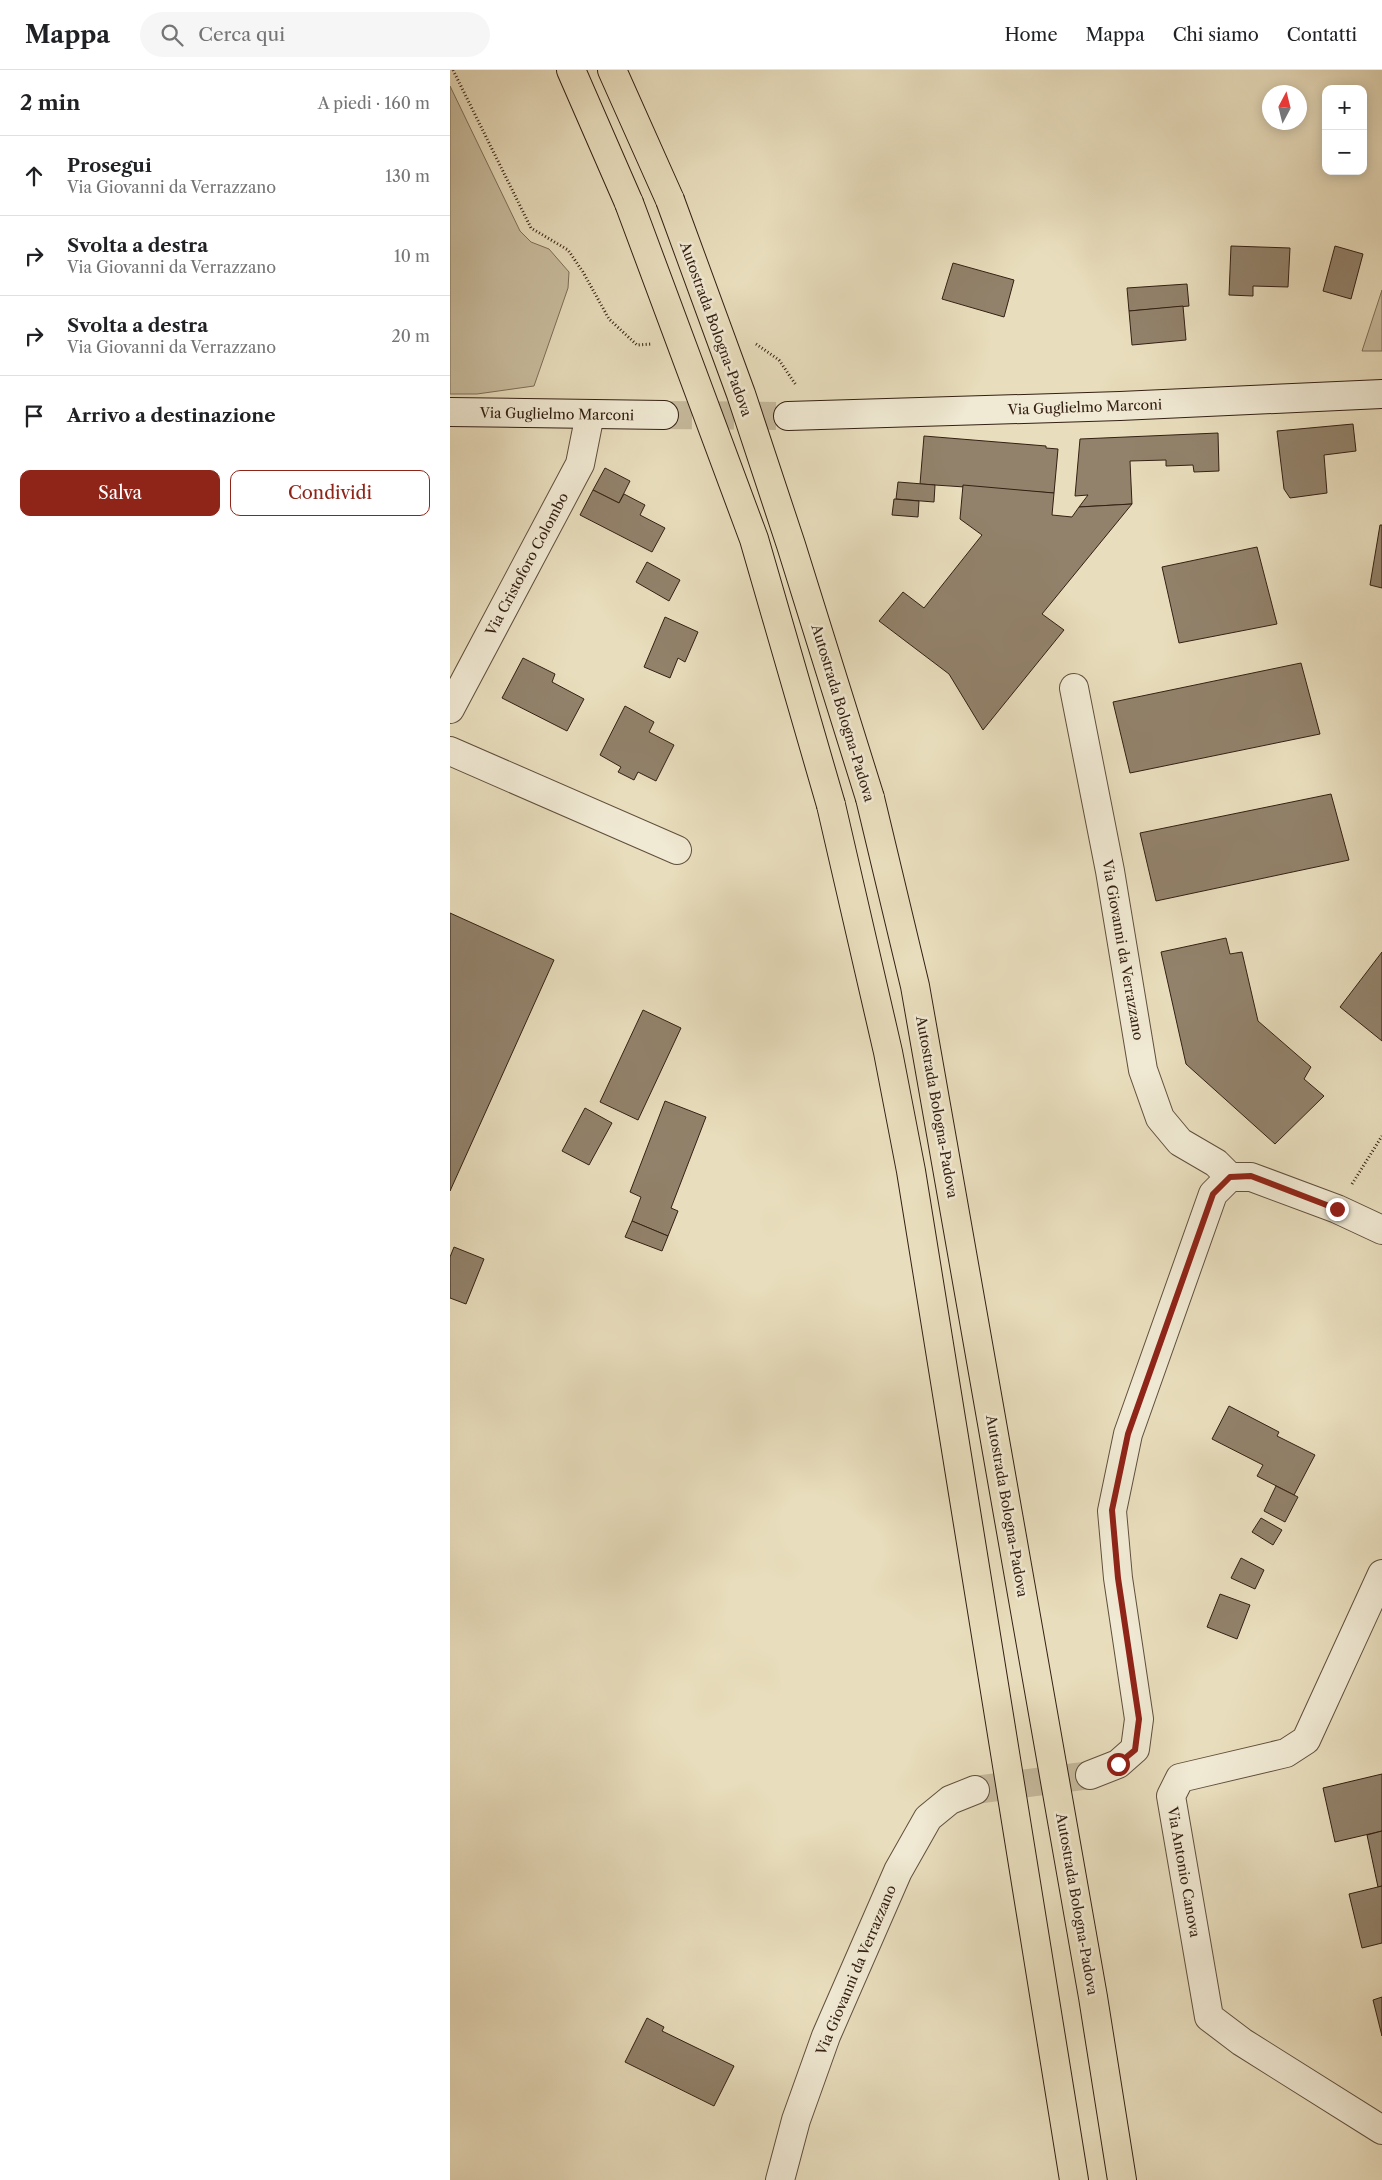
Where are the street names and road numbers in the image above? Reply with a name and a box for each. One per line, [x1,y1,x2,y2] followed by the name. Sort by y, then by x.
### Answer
[676,238,756,419] street label: Autostrada Bologna-Padova
[1007,395,1162,419] street label: Via Guglielmo Marconi
[479,404,634,424] street label: Via Guglielmo Marconi
[481,489,572,639] street label: Via Cristoforo Colombo
[807,621,879,804] street label: Autostrada Bologna-Padova
[1098,857,1148,1042] street label: Via Giovanni da Verrazzano
[912,1014,962,1200] street label: Autostrada Bologna-Padova
[982,1413,1032,1599] street label: Autostrada Bologna-Padova
[1163,1804,1204,1939] street label: Via Antonio Canova
[1052,1811,1102,1997] street label: Autostrada Bologna-Padova
[812,1882,900,2059] street label: Via Giovanni da Verrazzano

